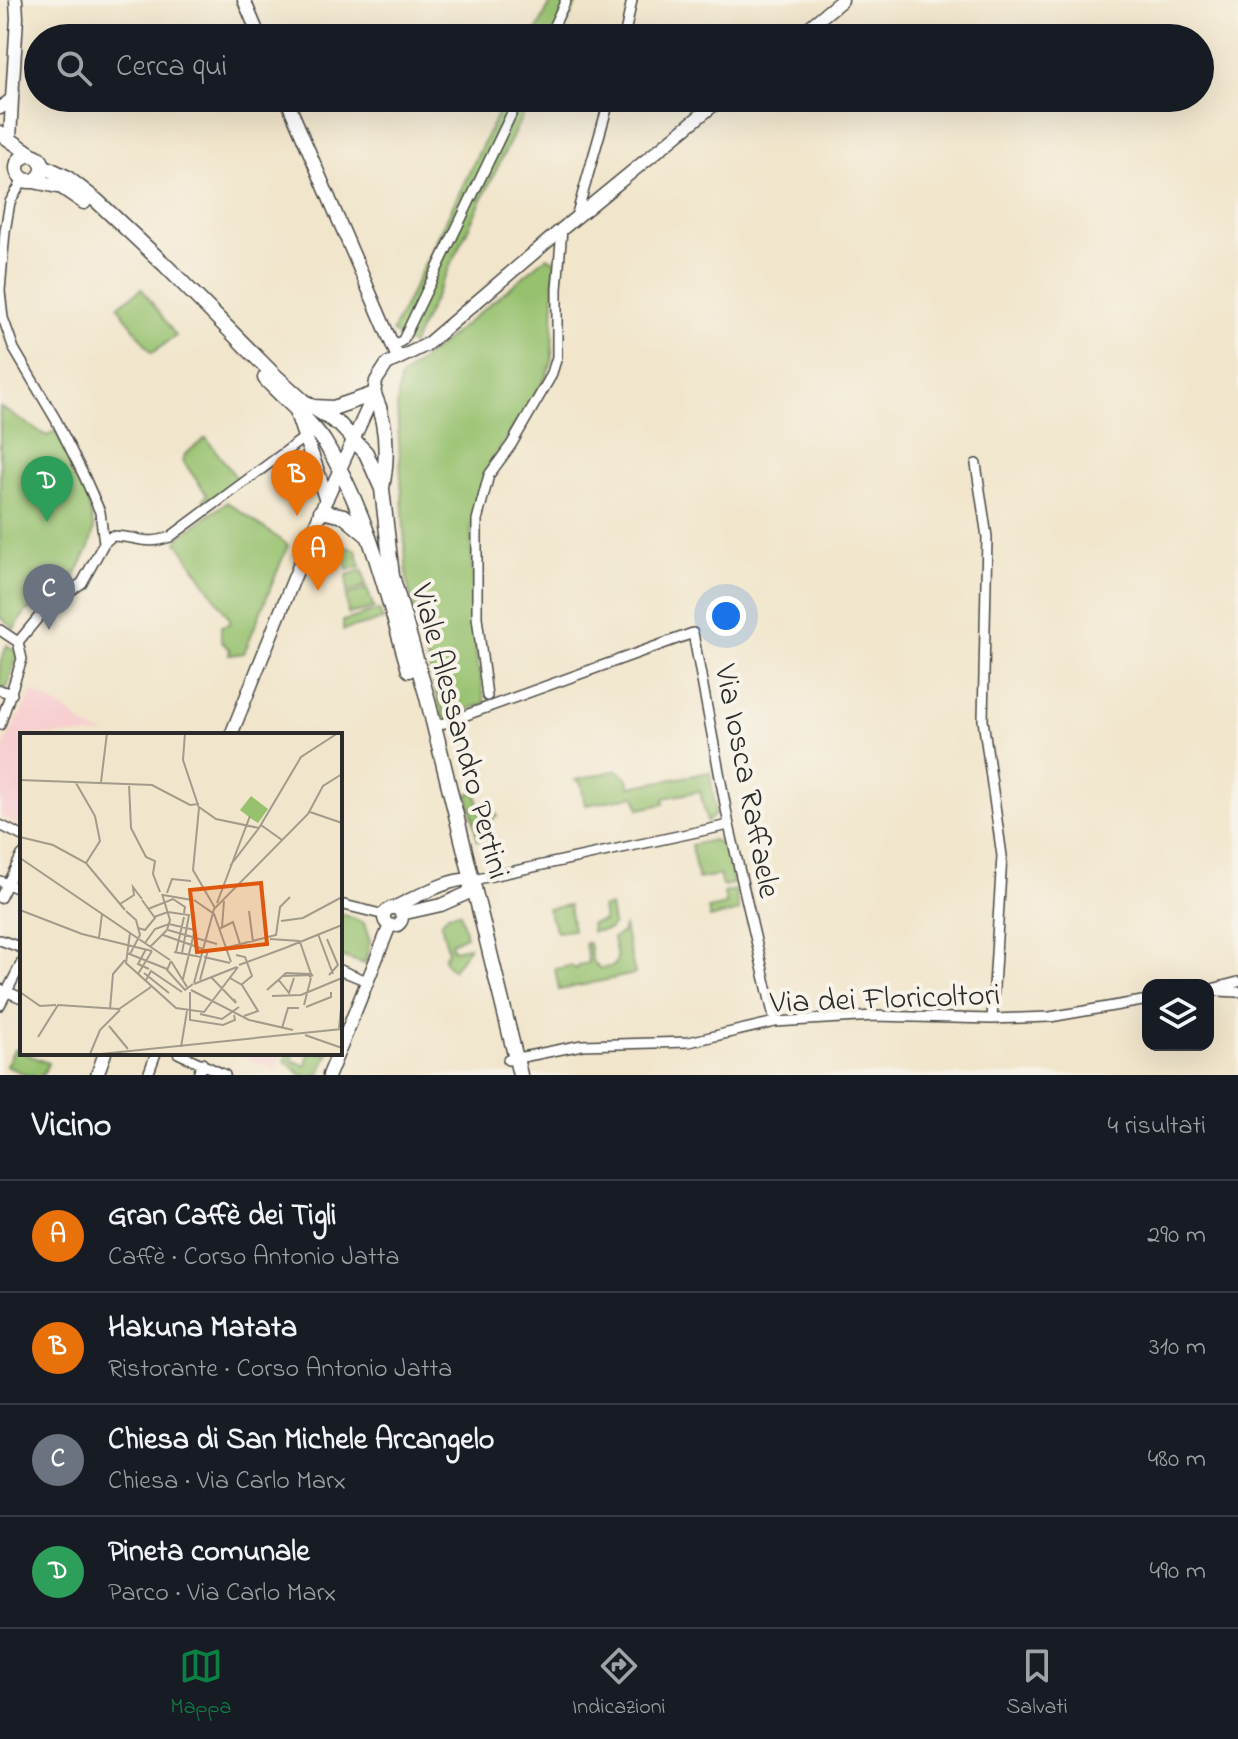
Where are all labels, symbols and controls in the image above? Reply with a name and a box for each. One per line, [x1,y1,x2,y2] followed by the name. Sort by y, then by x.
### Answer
[24,24,1214,112] search box
[52,46,96,90] icon: search
[116,46,227,90] text: Cerca qui
[271,450,323,516] pin: B
[21,456,73,522] pin: D
[292,525,344,591] pin: A
[23,564,75,630] pin: C
[396,578,521,885] street label: Viale Alessandro Pertini
[706,596,746,636] your location
[700,660,791,903] street label: Via Iosca Raffaele
[20,733,342,1055] inset map
[768,973,1001,1028] street label: Via dei Floricoltori
[1142,979,1214,1051] map controls
[1142,979,1214,1051] button: layers
[32,1102,111,1152] text: Vicino
[1107,1108,1206,1146] text: 4 risultati
[108,1195,336,1239] text: Gran Caffè dei Tigli
[50,1217,66,1255] text: A
[1147,1217,1206,1255] text: 290 m
[108,1239,400,1277] text: Caffè · Corso Antonio Jatta
[108,1307,297,1351] text: Hakuna Matata
[49,1329,67,1367] text: B
[1149,1329,1206,1367] text: 310 m
[108,1351,452,1389] text: Ristorante · Corso Antonio Jatta
[108,1419,494,1463] text: Chiesa di San Michele Arcangelo
[51,1441,65,1479] text: C
[1148,1441,1206,1479] text: 480 m
[108,1463,346,1501] text: Chiesa · Via Carlo Marx
[108,1531,310,1575] text: Pineta comunale
[48,1553,68,1591] text: D
[1150,1553,1206,1591] text: 490 m
[108,1575,336,1613] text: Parco · Via Carlo Marx
[170,1644,231,1724] tab: Mappa
[572,1644,666,1724] tab: Indicazioni
[1006,1644,1068,1724] tab: Salvati

